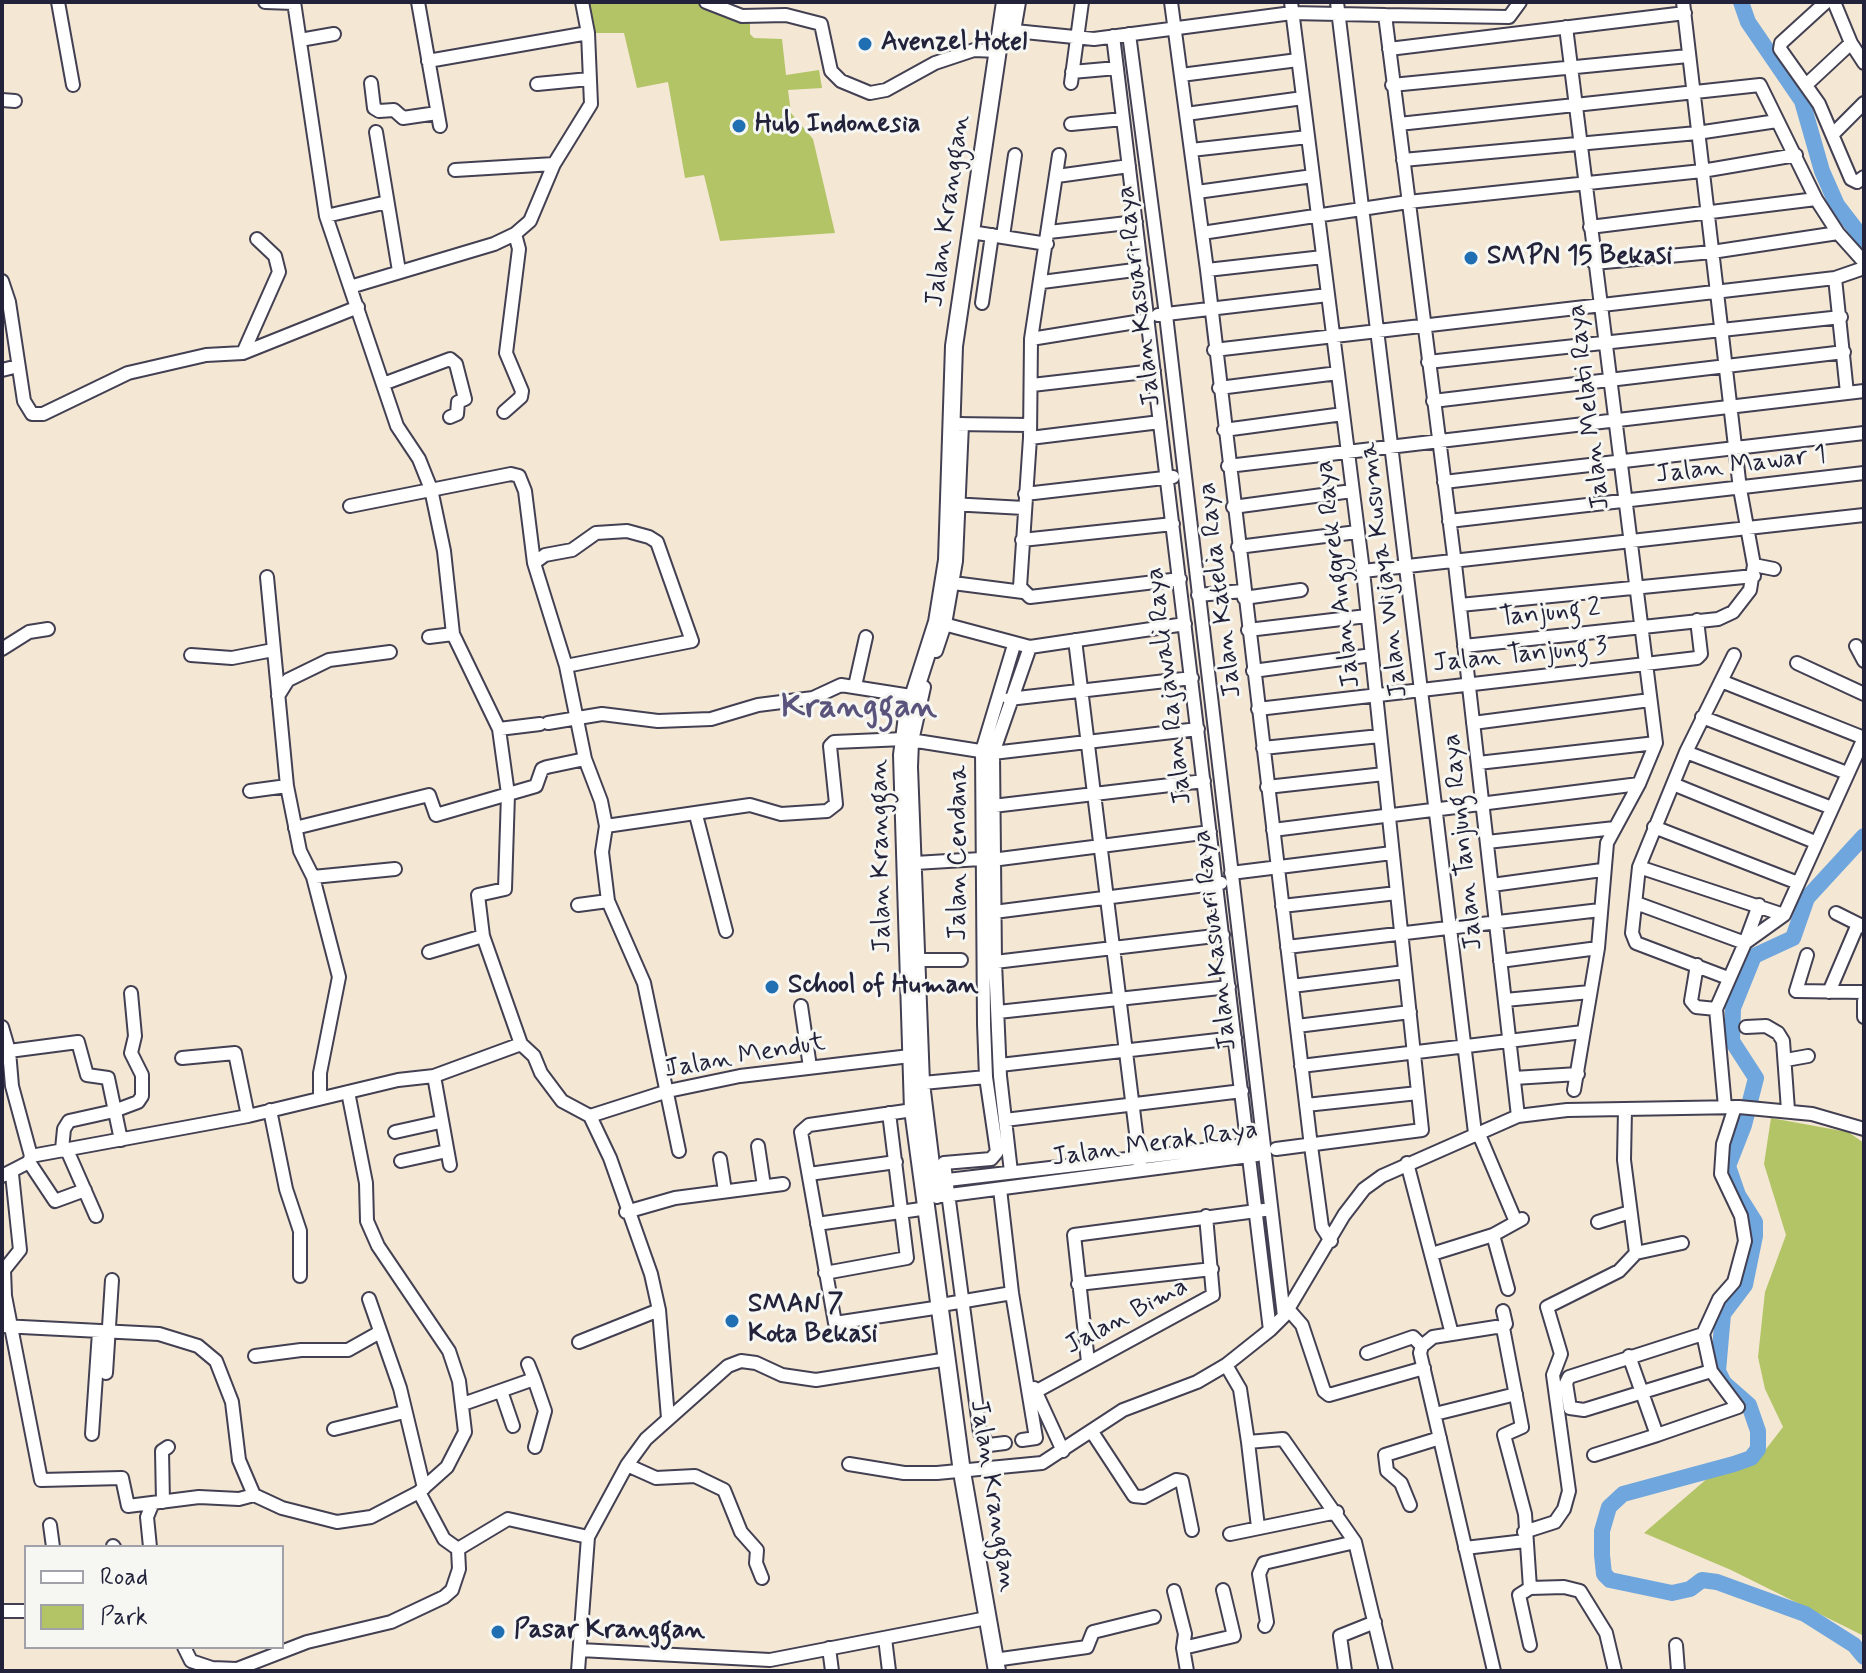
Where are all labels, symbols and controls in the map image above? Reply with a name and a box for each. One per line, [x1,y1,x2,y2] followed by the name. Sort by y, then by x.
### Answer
[881,28,1027,60] place label: Avenzel Hotel
[856,35,874,53] marker: Avenzel Hotel
[755,110,920,142] place label: Hub Indonesia
[920,113,978,309] street label: Jalan Kranggan
[730,117,748,135] marker: Hub Indonesia
[1111,184,1169,408] street label: Jalan Kasuari Raya
[1487,242,1672,274] place label: SMPN 15 Bekasi
[1462,249,1480,267] marker: SMPN 15 Bekasi
[1562,303,1618,511] street label: Jalan Melati Raya
[1654,440,1828,492] street label: Jalan Mawar 1
[1354,441,1416,699] street label: Jalan Wijaya Kusuma
[1310,458,1368,690] street label: Jalan Anggrek Raya
[1192,480,1250,700] street label: Jalan Katelia Raya
[1140,565,1200,807] street label: Jalan Rajawali Raya
[1498,593,1602,635] street label: Tanjung 2
[1431,631,1609,681] street label: Jalan Tanjung 3
[781,689,937,729] district label: Kranggan
[1437,732,1491,952] street label: Jalan Tanjung Raya
[865,759,899,953] street label: Jalan Kranggan
[944,765,976,941] street label: Jalan Cendana
[1187,828,1245,1052] street label: Jalan Kasuari Raya
[788,971,978,1003] place label: School of Human
[763,978,781,996] marker: School of Human
[662,1028,828,1086] street label: Jalan Mendut
[1050,1115,1260,1175] street label: Jalan Merak Raya
[1060,1272,1194,1362] street label: Jalan Bima
[748,1290,877,1352] place label: SMAN 7 Kota Bekasi
[723,1312,741,1330] marker: SMAN 7 Kota Bekasi
[961,1398,1023,1594] street label: Jalan Kranggan
[24,1545,284,1649] legend
[100,1562,148,1593] text: Road
[100,1602,148,1633] text: Park
[514,1616,705,1648] place label: Pasar Kranggan
[489,1623,507,1641] marker: Pasar Kranggan

